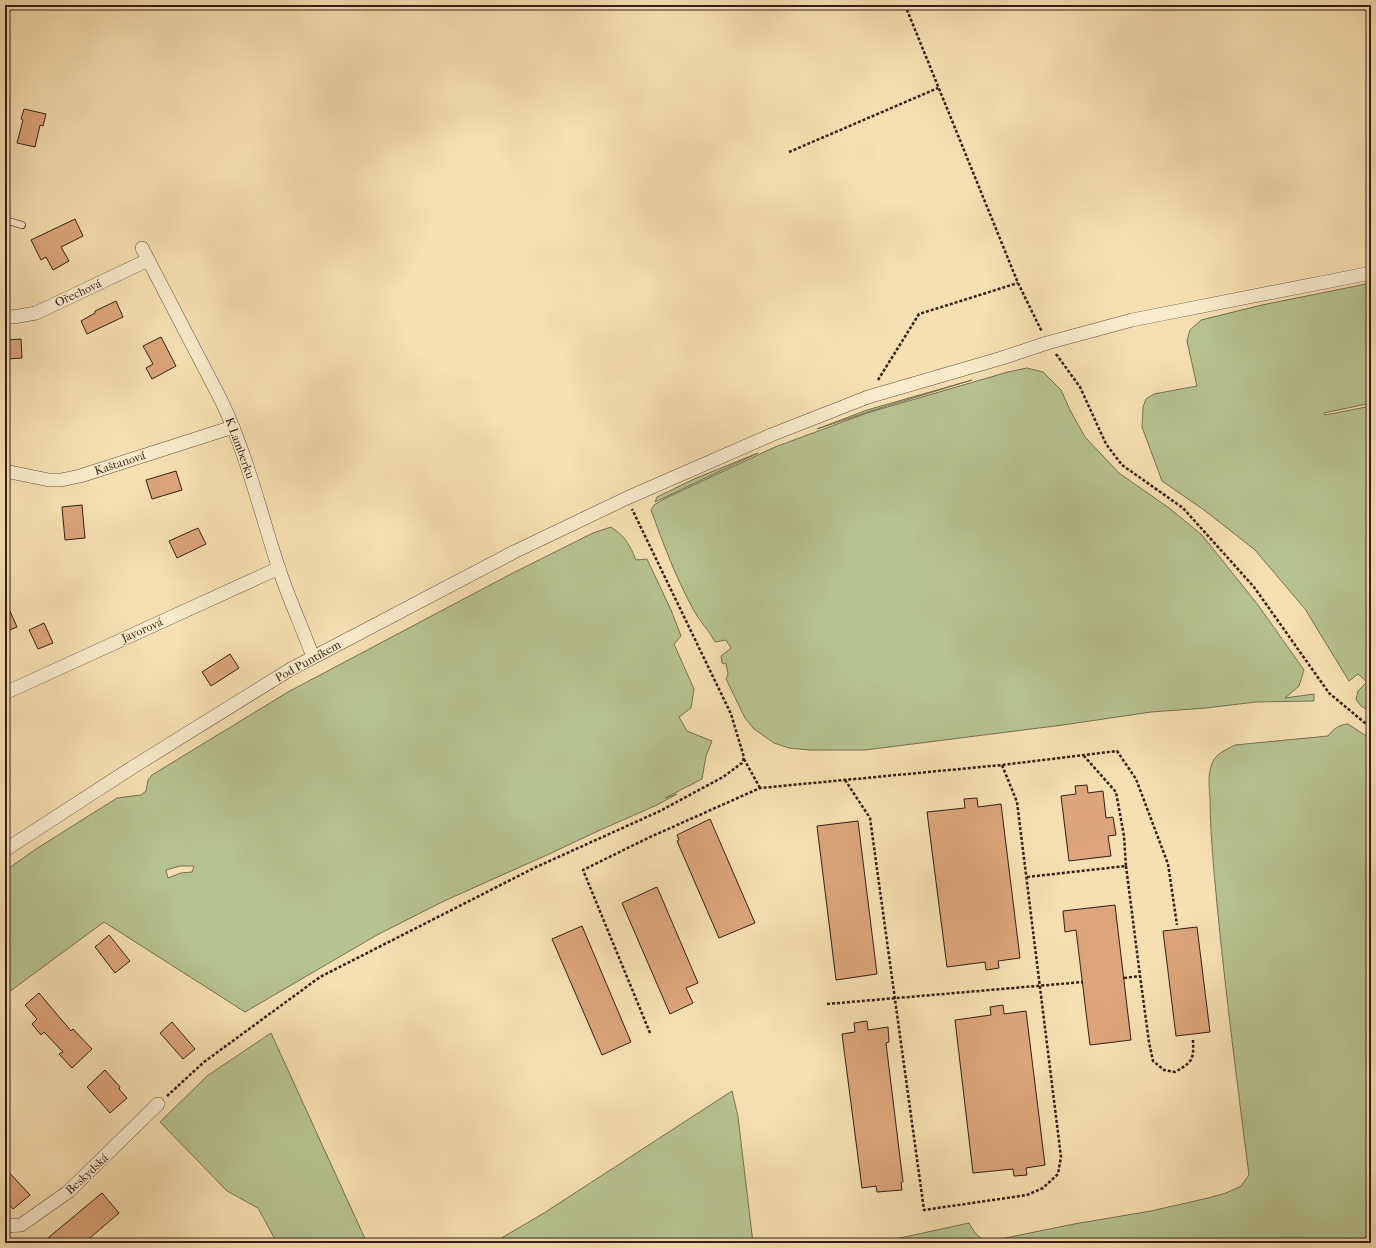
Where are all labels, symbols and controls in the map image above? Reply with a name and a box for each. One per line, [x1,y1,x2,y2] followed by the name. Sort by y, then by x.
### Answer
[53,276,104,310] street label: Ořechová
[222,415,258,481] street label: K Lamberku
[93,448,148,478] street label: Kaštanová
[118,615,165,646] street label: Javorová
[273,637,343,685] street label: Pod Puntíkem
[63,1151,111,1197] street label: Beskydská

